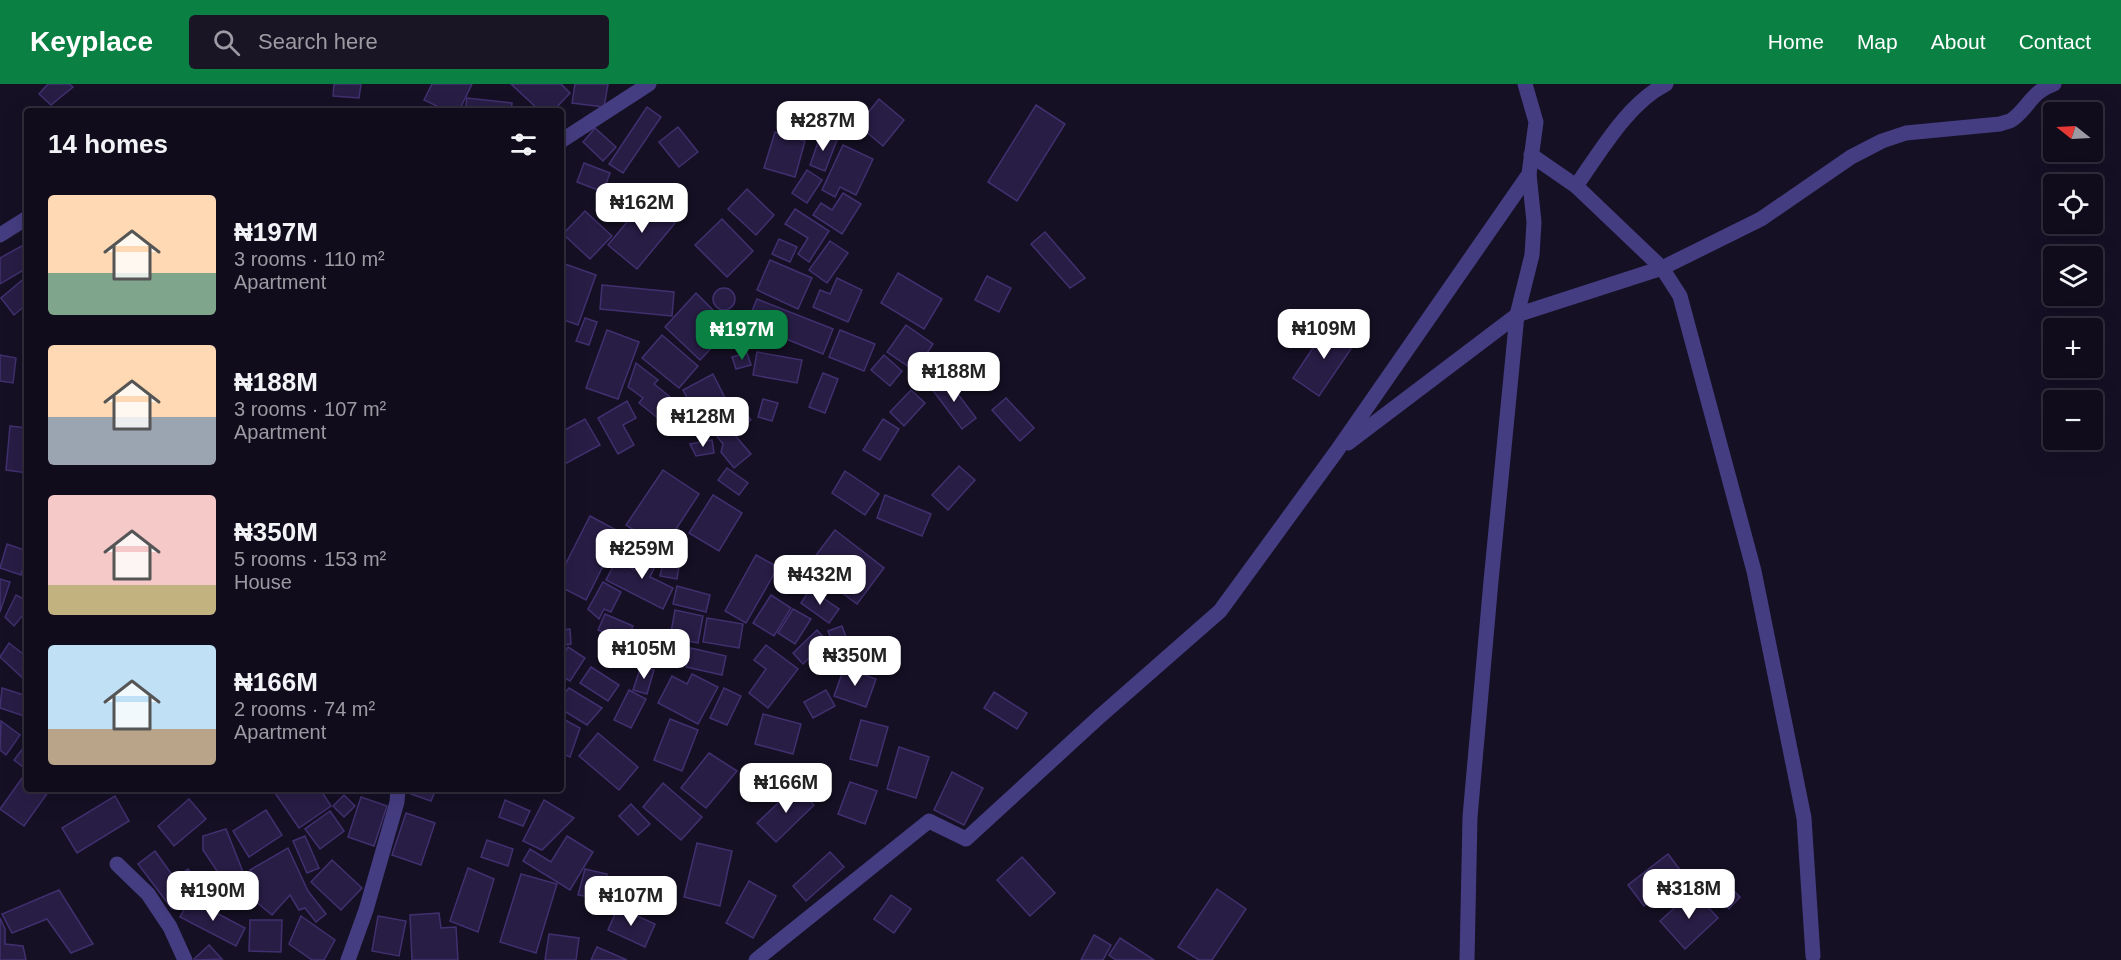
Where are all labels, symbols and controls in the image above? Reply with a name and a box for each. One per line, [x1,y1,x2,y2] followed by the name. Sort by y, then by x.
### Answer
[189,15,609,69] search box
[30,26,153,57] text: Keyplace
[210,26,243,59] icon: search
[258,29,378,54] text: Search here
[1768,30,1824,53] text: Home
[1857,30,1898,53] text: Map
[1931,30,1986,53] text: About
[2019,30,2091,53] text: Contact
[781,101,865,152] pin: ₦287M
[2043,102,2103,162] north arrow
[2043,102,2103,450] map controls
[791,109,855,131] text: ₦287M
[507,128,540,161] icon: filters
[48,129,168,159] text: 14 homes
[2043,174,2103,234] button: locate
[600,183,684,234] pin: ₦162M
[610,191,674,213] text: ₦162M
[234,217,318,247] text: ₦197M
[96,219,168,291] icon: home
[2043,246,2103,306] button: layers
[234,248,385,270] text: 3 rooms · 110 m²
[234,271,326,293] text: Apartment
[1282,309,1366,360] pin: ₦109M
[700,310,784,361] pin: ₦197M
[1292,317,1356,339] text: ₦109M
[710,318,774,340] text: ₦197M
[2043,318,2103,378] button: +
[912,352,996,403] pin: ₦188M
[922,360,986,382] text: ₦188M
[234,367,318,397] text: ₦188M
[96,369,168,441] icon: home
[2043,390,2103,450] button: −
[661,397,745,448] pin: ₦128M
[234,398,386,420] text: 3 rooms · 107 m²
[671,405,735,427] text: ₦128M
[234,421,326,443] text: Apartment
[234,517,318,547] text: ₦350M
[96,519,168,591] icon: home
[600,529,684,580] pin: ₦259M
[610,537,674,559] text: ₦259M
[234,548,386,570] text: 5 rooms · 153 m²
[778,555,862,606] pin: ₦432M
[788,563,852,585] text: ₦432M
[234,571,292,593] text: House
[602,629,686,680] pin: ₦105M
[813,636,897,687] pin: ₦350M
[612,637,676,659] text: ₦105M
[823,644,887,666] text: ₦350M
[234,667,318,697] text: ₦166M
[96,669,168,741] icon: home
[234,698,375,720] text: 2 rooms · 74 m²
[234,721,326,743] text: Apartment
[744,763,828,814] pin: ₦166M
[754,771,818,793] text: ₦166M
[1647,869,1731,920] pin: ₦318M
[171,871,255,922] pin: ₦190M
[589,876,673,927] pin: ₦107M
[1657,877,1721,899] text: ₦318M
[181,879,245,901] text: ₦190M
[599,884,663,906] text: ₦107M

